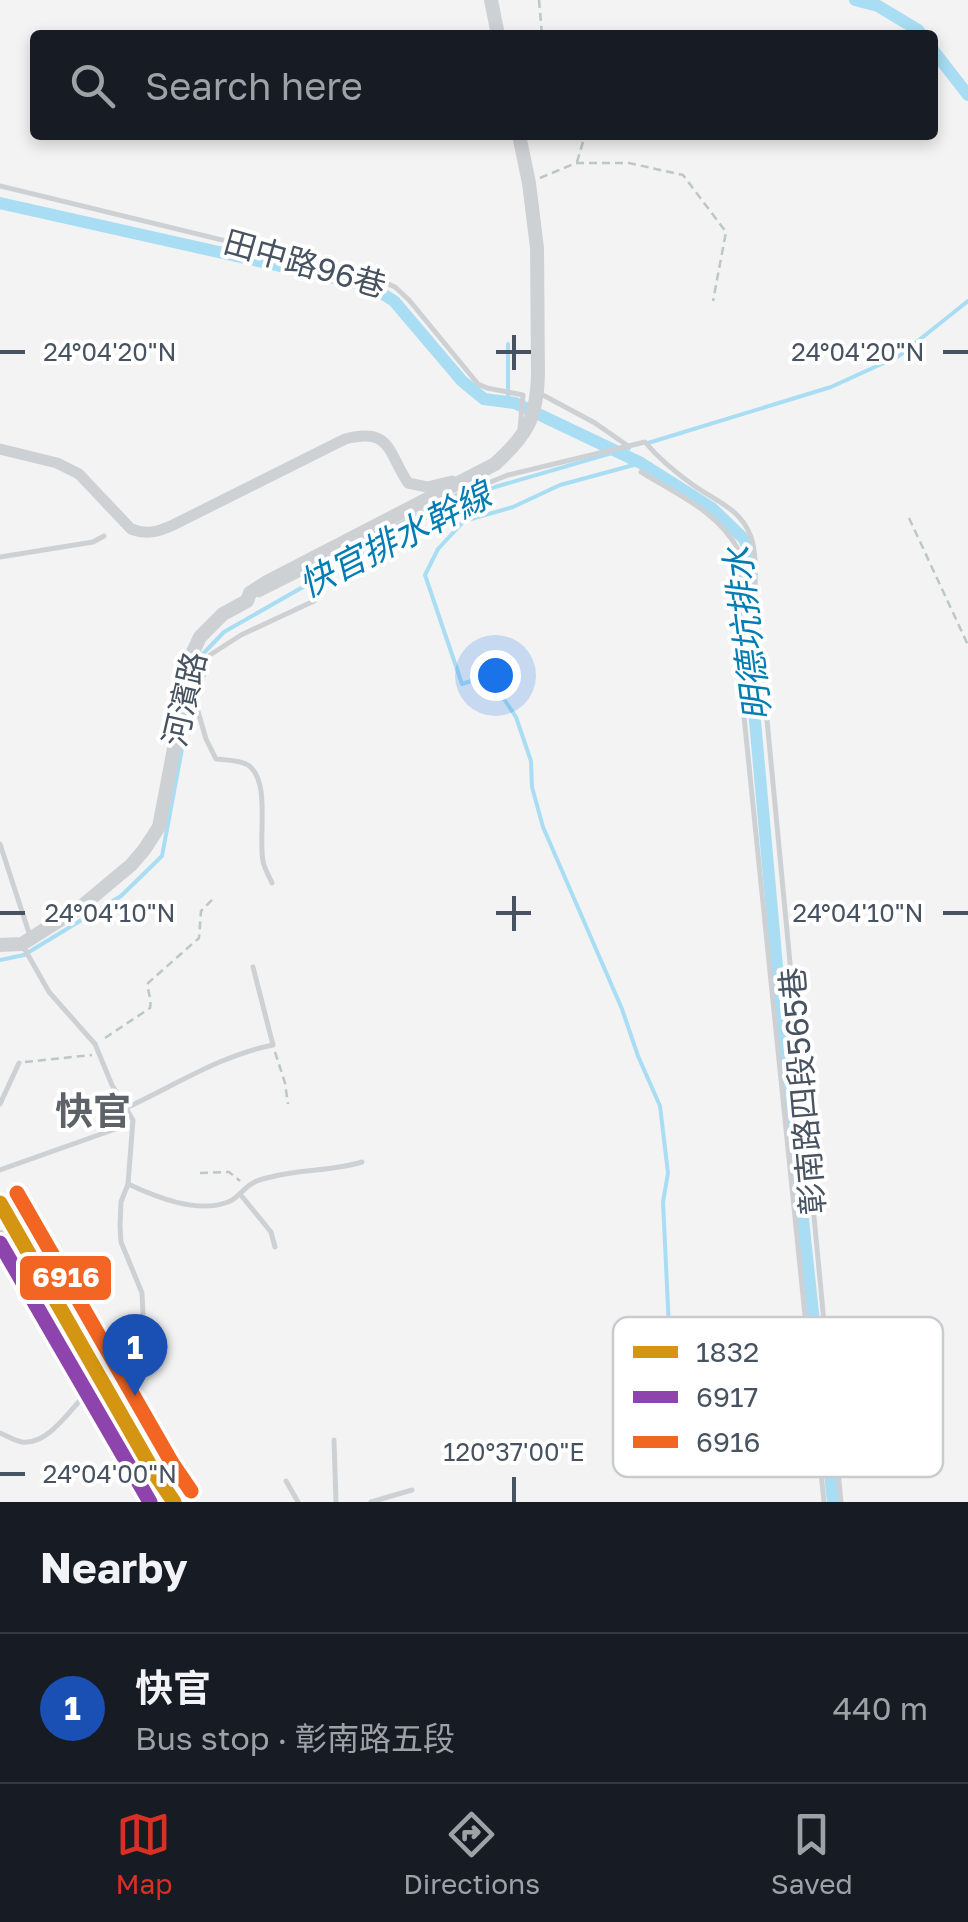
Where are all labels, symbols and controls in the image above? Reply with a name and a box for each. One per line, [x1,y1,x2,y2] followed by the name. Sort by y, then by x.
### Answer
[30,30,938,140] search box
[65,58,120,113] icon: search
[145,63,363,108] text: Search here
[220,222,391,304] street label: 田中路96巷
[43,336,177,367] text: 24°04'20"N
[791,336,925,367] text: 24°04'20"N
[291,471,501,605] water label: 快官排水幹線
[715,543,779,724] water label: 明德坑排水
[155,648,213,750] street label: 河濱路
[470,650,521,701] your location
[45,897,175,928] text: 24°04'10"N
[793,897,923,928] text: 24°04'10"N
[772,966,832,1217] street label: 彰南路四段565巷
[55,1088,131,1133] district label: 快官
[18,1254,113,1302] line badge: 6916
[32,1260,100,1293] text: 6916
[102,1314,168,1396] pin: 1
[613,1317,943,1477] legend
[696,1335,759,1368] text: 1832
[696,1380,758,1413] text: 6917
[696,1425,760,1458] text: 6916
[443,1436,585,1467] text: 120°37'00"E
[43,1458,177,1489] text: 24°04'00"N
[40,1542,188,1592] text: Nearby
[135,1665,211,1710] text: 快官
[64,1689,81,1727] text: 1
[833,1689,928,1727] text: 440 m
[135,1719,455,1757] text: Bus stop · 彰南路五段
[115,1807,173,1900] tab: Map
[403,1807,540,1900] tab: Directions
[771,1807,853,1900] tab: Saved

